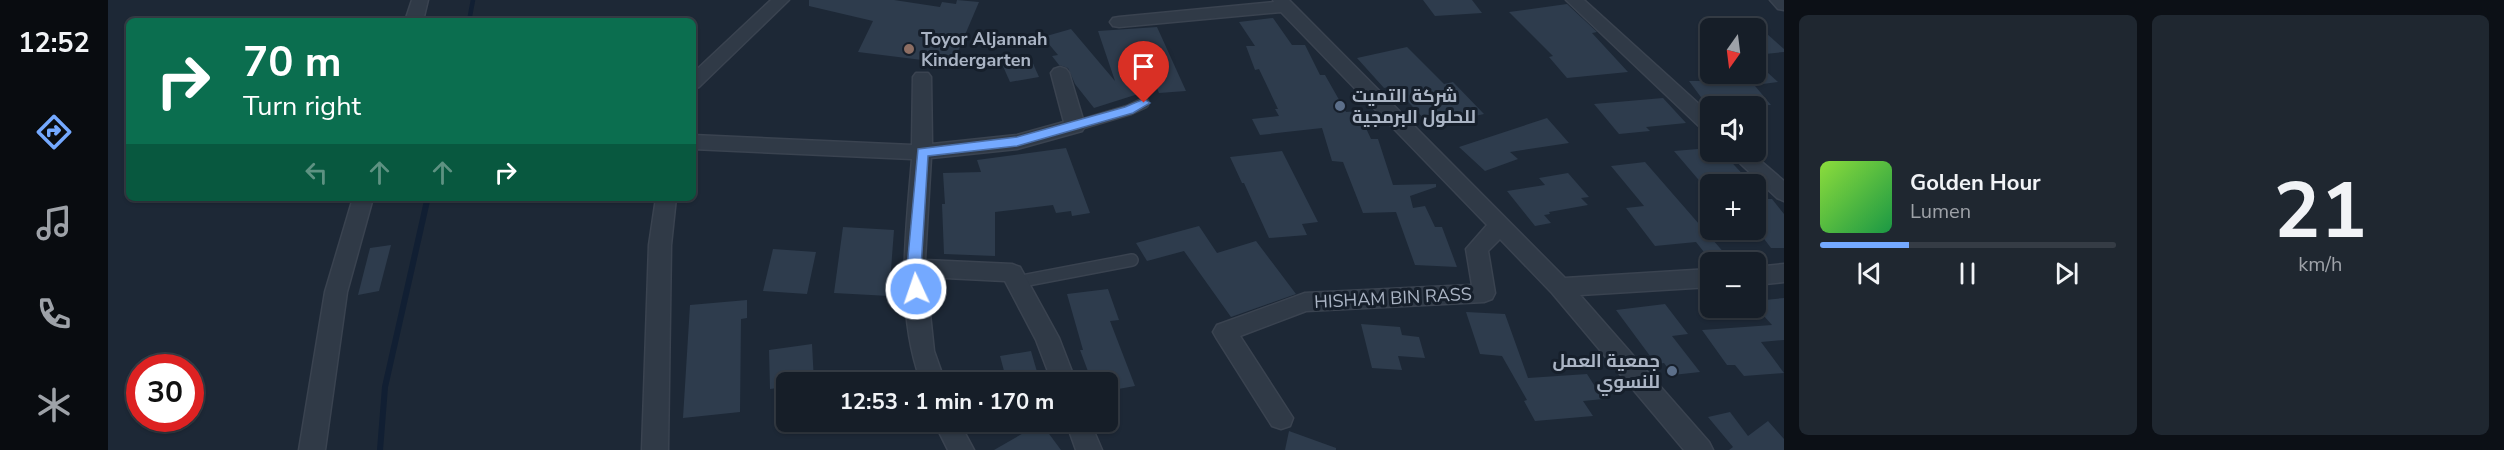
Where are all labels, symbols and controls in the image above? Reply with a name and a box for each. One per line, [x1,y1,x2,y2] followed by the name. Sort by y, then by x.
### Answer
[1700,18,1766,84] north arrow
[1700,18,1766,318] map controls
[18,25,90,62] text: 12:52
[921,27,1048,72] place label: Toyor Aljannah Kindergarten
[243,34,342,91] text: 70 m
[1118,41,1169,103] pin
[144,42,222,120] icon: right
[902,42,916,56] marker: Toyor Aljannah Kindergarten
[1127,50,1160,83] icon: arrive
[1352,84,1476,129] place label: شركة التميت للحلول البرمجية
[243,88,361,125] text: Turn right
[1700,96,1766,162] button: sound
[1333,99,1347,113] marker: شركة التميت للحلول البرمجية
[33,111,75,153] icon: directions
[300,156,333,189] icon: left
[363,156,396,189] icon: ahead
[426,156,459,189] icon: ahead
[489,156,522,189] icon: right
[2273,158,2367,265] text: 21
[1910,168,2041,198] text: Golden Hour
[1700,174,1766,240] button: +
[1910,198,1971,225] text: Lumen
[33,202,75,244] icon: music
[2298,251,2342,278] text: km/h
[1700,252,1766,318] button: −
[884,257,948,321] position arrow
[1853,257,1886,290] icon: previous
[1951,257,1984,290] icon: pause
[2050,257,2083,290] icon: next
[1314,282,1472,314] street label: HISHAM BIN RASS
[33,293,75,335] icon: phone
[1552,349,1660,396] place label: جمعية العمل للنسوي
[126,354,204,432] speed limit sign: 30
[1665,364,1679,378] marker: جمعية العمل للنسوي
[33,384,75,426] icon: climate
[840,387,1054,417] text: 12:53 · 1 min · 170 m

